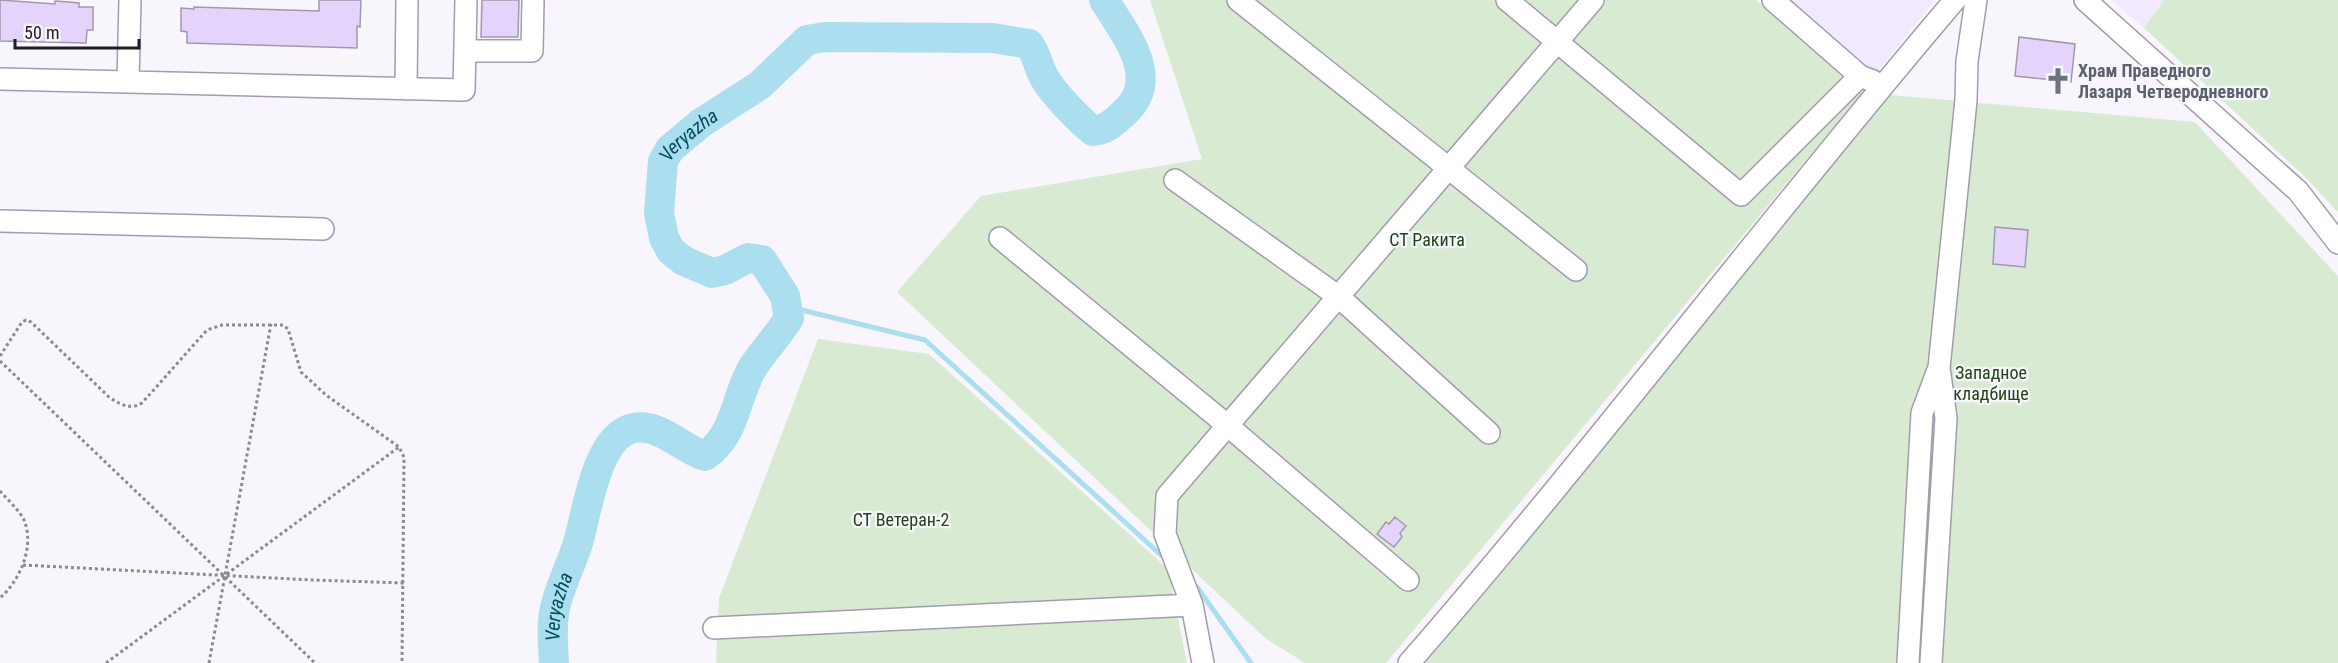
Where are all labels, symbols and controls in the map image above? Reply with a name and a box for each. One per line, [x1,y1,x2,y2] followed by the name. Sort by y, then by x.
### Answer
[15,12,140,50] scale bar
[24,22,59,43] text: 50 m
[2078,60,2269,102] place label: Храм Праведного Лазаря Четверодневного
[2043,66,2073,96] church icon: Храм Праведного Лазаря Четверодневного
[654,103,722,165] water label: Veryazha
[1389,229,1465,250] park label: СТ Ракита
[1953,362,2029,404] park label: Западное кладбище
[853,509,949,530] park label: СТ Ветеран-2
[541,569,578,641] water label: Veryazha

